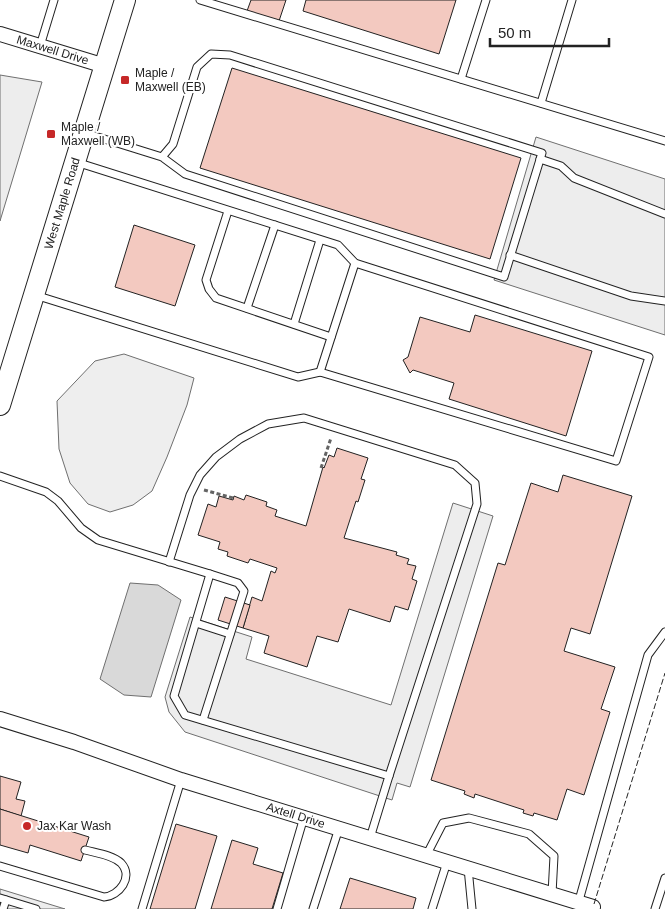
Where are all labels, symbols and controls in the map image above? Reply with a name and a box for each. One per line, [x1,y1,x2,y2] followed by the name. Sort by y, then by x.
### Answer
[490,15,609,47] scale bar
[498,24,531,41] text: 50 m
[15,32,91,68] street label: Maxwell Drive
[135,66,206,94] place label: Maple / Maxwell (EB)
[119,74,131,86] marker: Maple / Maxwell (EB)
[61,120,135,148] place label: Maple / Maxwell (WB)
[45,128,57,140] marker: Maple / Maxwell (WB)
[41,156,83,251] street label: West Maple Road
[265,800,327,831] street label: Axtell Drive
[37,819,111,833] place label: Jax Kar Wash
[21,820,33,832] marker: Jax Kar Wash

